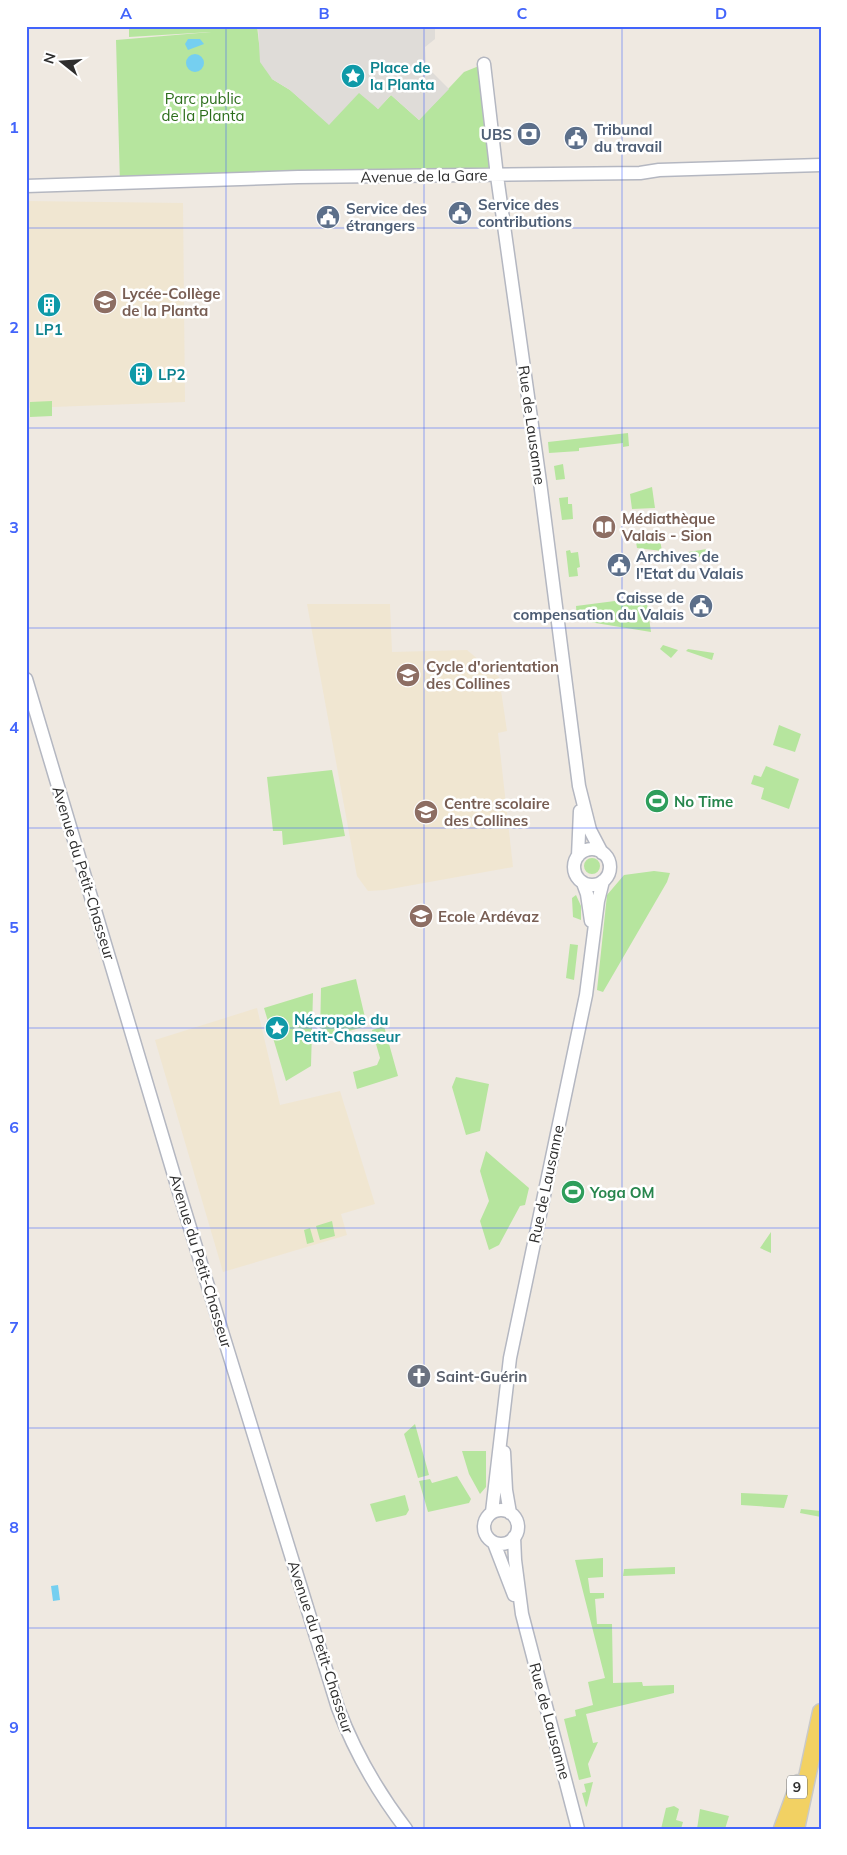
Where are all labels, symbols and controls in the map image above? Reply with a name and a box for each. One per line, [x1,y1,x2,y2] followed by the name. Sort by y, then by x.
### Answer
[120,3,132,23] text: A
[318,3,330,23] text: B
[517,3,528,23] text: C
[715,3,727,23] text: D
[38,38,88,88] north arrow
[39,51,60,66] text: N
[370,58,435,94] place label: Place de la Planta
[340,63,366,89] place icon: Place de la Planta
[162,89,244,125] park label: Parc public de la Planta
[9,117,19,137] text: 1
[594,120,662,156] place label: Tribunal du travail
[516,121,542,147] bank icon: UBS
[481,125,512,144] place label: UBS
[563,125,589,151] public building icon: Tribunal du travail
[360,165,488,187] street label: Avenue de la Gare
[478,195,572,231] place label: Service des contributions
[346,199,427,235] place label: Service des étrangers
[447,200,473,226] public building icon: Service des contributions
[315,204,341,230] public building icon: Service des étrangers
[122,284,221,320] place label: Lycée-Collège de la Planta
[92,289,118,315] school or university icon: Lycée-Collège de la Planta
[36,292,62,318] building icon: LP1
[9,317,19,337] text: 2
[35,320,63,339] place label: LP1
[128,361,154,387] building icon: LP2
[514,364,550,486] street label: Rue de Lausanne
[158,365,185,384] place label: LP2
[621,509,715,545] place label: Médiathèque Valais - Sion
[591,514,617,540] library icon: Médiathèque Valais - Sion
[9,517,19,537] text: 3
[636,547,743,583] place label: Archives de l'Etat du Valais
[606,552,632,578] public building icon: Archives de l'Etat du Valais
[513,588,684,624] place label: Caisse de compensation du Valais
[688,593,714,619] public building icon: Caisse de compensation du Valais
[426,657,559,693] place label: Cycle d'orientation des Collines
[395,662,421,688] school or university icon: Cycle d'orientation des Collines
[9,717,19,737] text: 4
[48,784,120,963] street label: Avenue du Petit-Chasseur
[644,788,670,814] sports icon: No Time
[674,792,733,811] place label: No Time
[444,794,550,830] place label: Centre scolaire des Collines
[413,799,439,825] school or university icon: Centre scolaire des Collines
[408,903,434,929] school or university icon: Ecole Ardévaz
[438,907,539,926] place label: Ecole Ardévaz
[9,917,19,937] text: 5
[294,1010,400,1046] place label: Nécropole du Petit-Chasseur
[264,1015,290,1041] place icon: Nécropole du Petit-Chasseur
[9,1117,19,1137] text: 6
[524,1123,568,1245] street label: Rue de Lausanne
[165,1172,237,1351] street label: Avenue du Petit-Chasseur
[560,1179,586,1205] sports icon: Yoga OM
[589,1183,655,1202] place label: Yoga OM
[9,1317,19,1337] text: 7
[406,1363,432,1389] church icon: Saint-Guérin
[436,1367,527,1386] place label: Saint-Guérin
[9,1517,19,1537] text: 8
[284,1558,358,1736] street label: Avenue du Petit-Chasseur
[525,1660,575,1782] street label: Rue de Lausanne
[9,1717,19,1737] text: 9
[787,1775,807,1798] road number: 9

